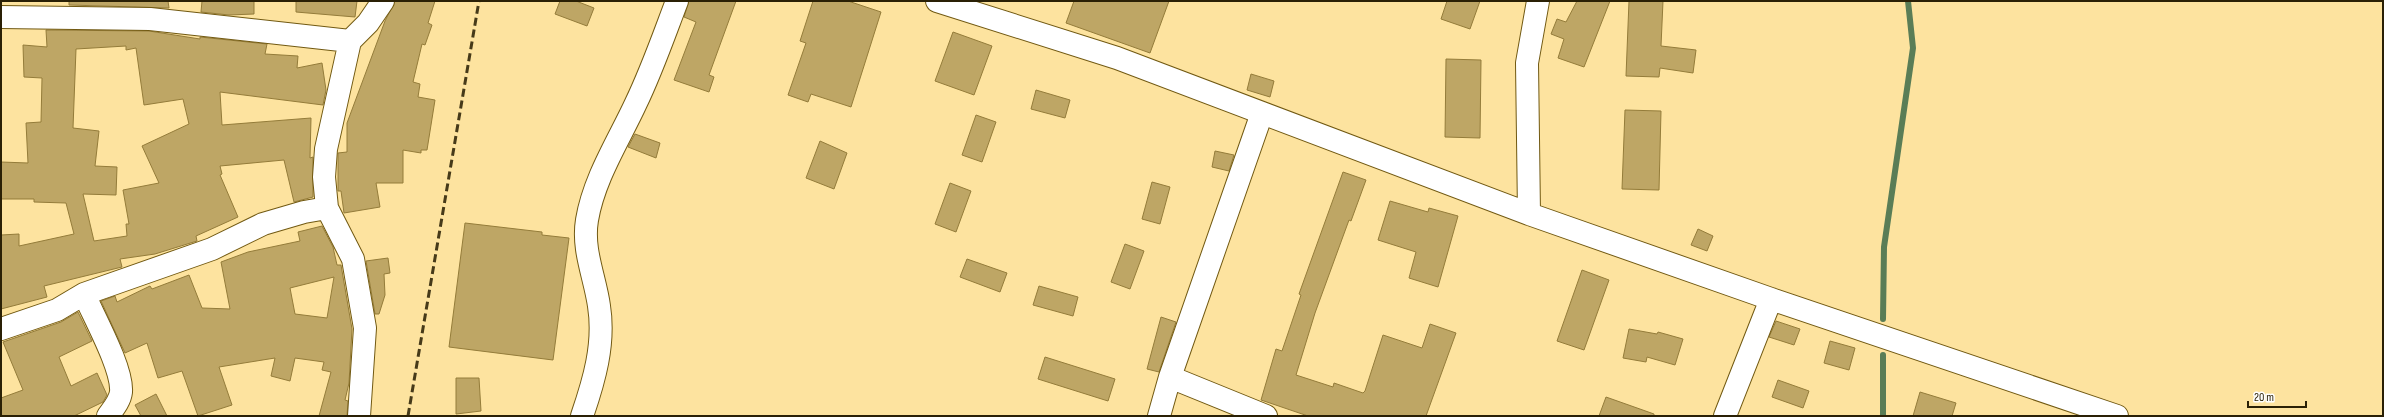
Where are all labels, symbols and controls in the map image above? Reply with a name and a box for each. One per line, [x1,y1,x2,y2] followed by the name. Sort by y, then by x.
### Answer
[2248,383,2306,409] scale bar
[2254,390,2274,405] text: 20 m

